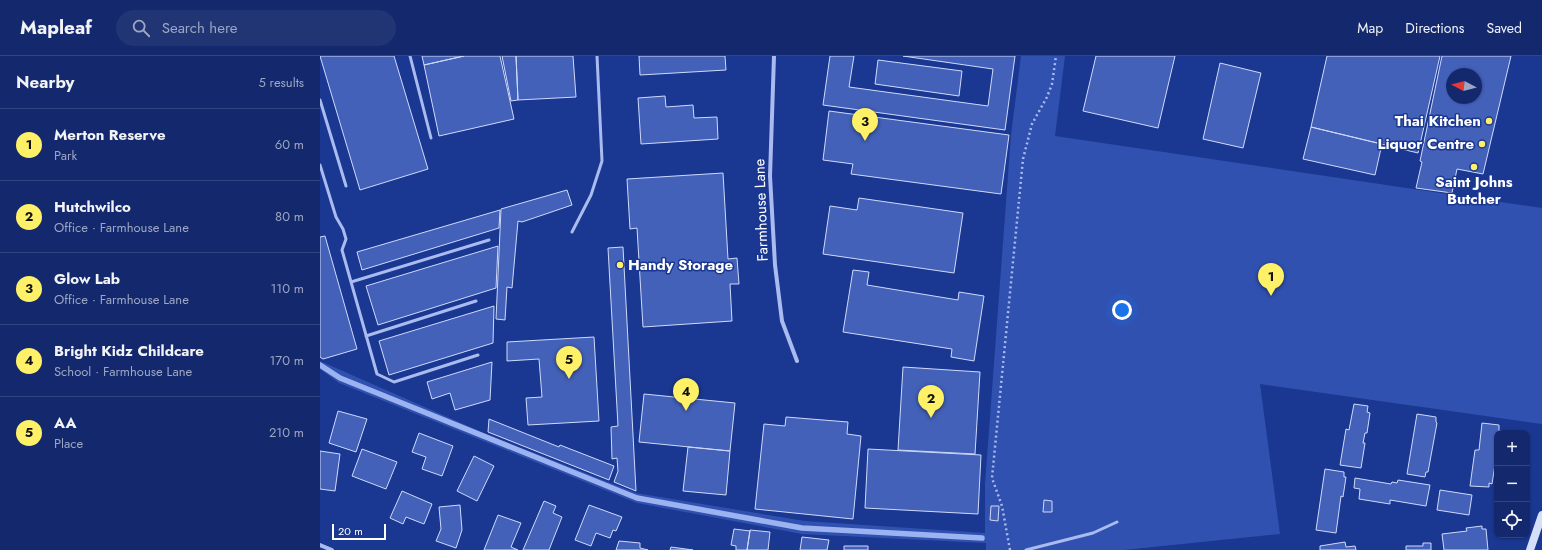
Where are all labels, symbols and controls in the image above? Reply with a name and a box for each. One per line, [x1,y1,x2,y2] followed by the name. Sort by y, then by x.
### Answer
[116,10,396,46] search box
[20,14,92,41] text: Mapleaf
[130,17,152,39] icon: search
[162,17,238,39] text: Search here
[1357,18,1383,38] text: Map
[1405,18,1465,38] text: Directions
[1487,18,1522,38] text: Saved
[1446,68,1482,104] north arrow
[16,70,74,94] text: Nearby
[258,73,304,92] text: 5 results
[852,108,878,141] pin: 3
[1395,110,1481,132] place label: Thai Kitchen
[1484,116,1494,126] marker: Thai Kitchen
[54,124,166,146] text: Merton Reserve
[1378,133,1474,155] place label: Liquor Centre
[26,135,32,154] text: 1
[275,135,304,154] text: 60 m
[1477,139,1487,149] marker: Liquor Centre
[54,146,77,165] text: Park
[748,158,774,262] street label: Farmhouse Lane
[1469,162,1479,172] marker: Saint Johns Butcher
[1435,171,1513,210] place label: Saint Johns Butcher
[54,196,131,218] text: Hutchwilco
[25,207,33,226] text: 2
[275,207,304,226] text: 80 m
[54,218,189,237] text: Office · Farmhouse Lane
[628,254,733,276] place label: Handy Storage
[615,260,625,270] marker: Handy Storage
[1258,263,1284,296] pin: 1
[54,268,120,290] text: Glow Lab
[25,279,33,298] text: 3
[270,279,304,298] text: 110 m
[54,290,189,309] text: Office · Farmhouse Lane
[1112,300,1132,320] your location
[54,340,204,362] text: Bright Kidz Childcare
[556,346,582,379] pin: 5
[24,351,34,370] text: 4
[269,351,304,370] text: 170 m
[54,362,192,381] text: School · Farmhouse Lane
[673,378,699,411] pin: 4
[918,385,944,418] pin: 2
[54,412,77,434] text: AA
[25,423,33,442] text: 5
[269,423,304,442] text: 210 m
[1494,430,1530,538] map controls
[1494,430,1530,466] button: +
[54,434,83,453] text: Place
[1494,466,1530,502] button: −
[1494,502,1530,538] button: locate
[332,522,386,541] scale bar
[338,523,363,539] text: 20 m

